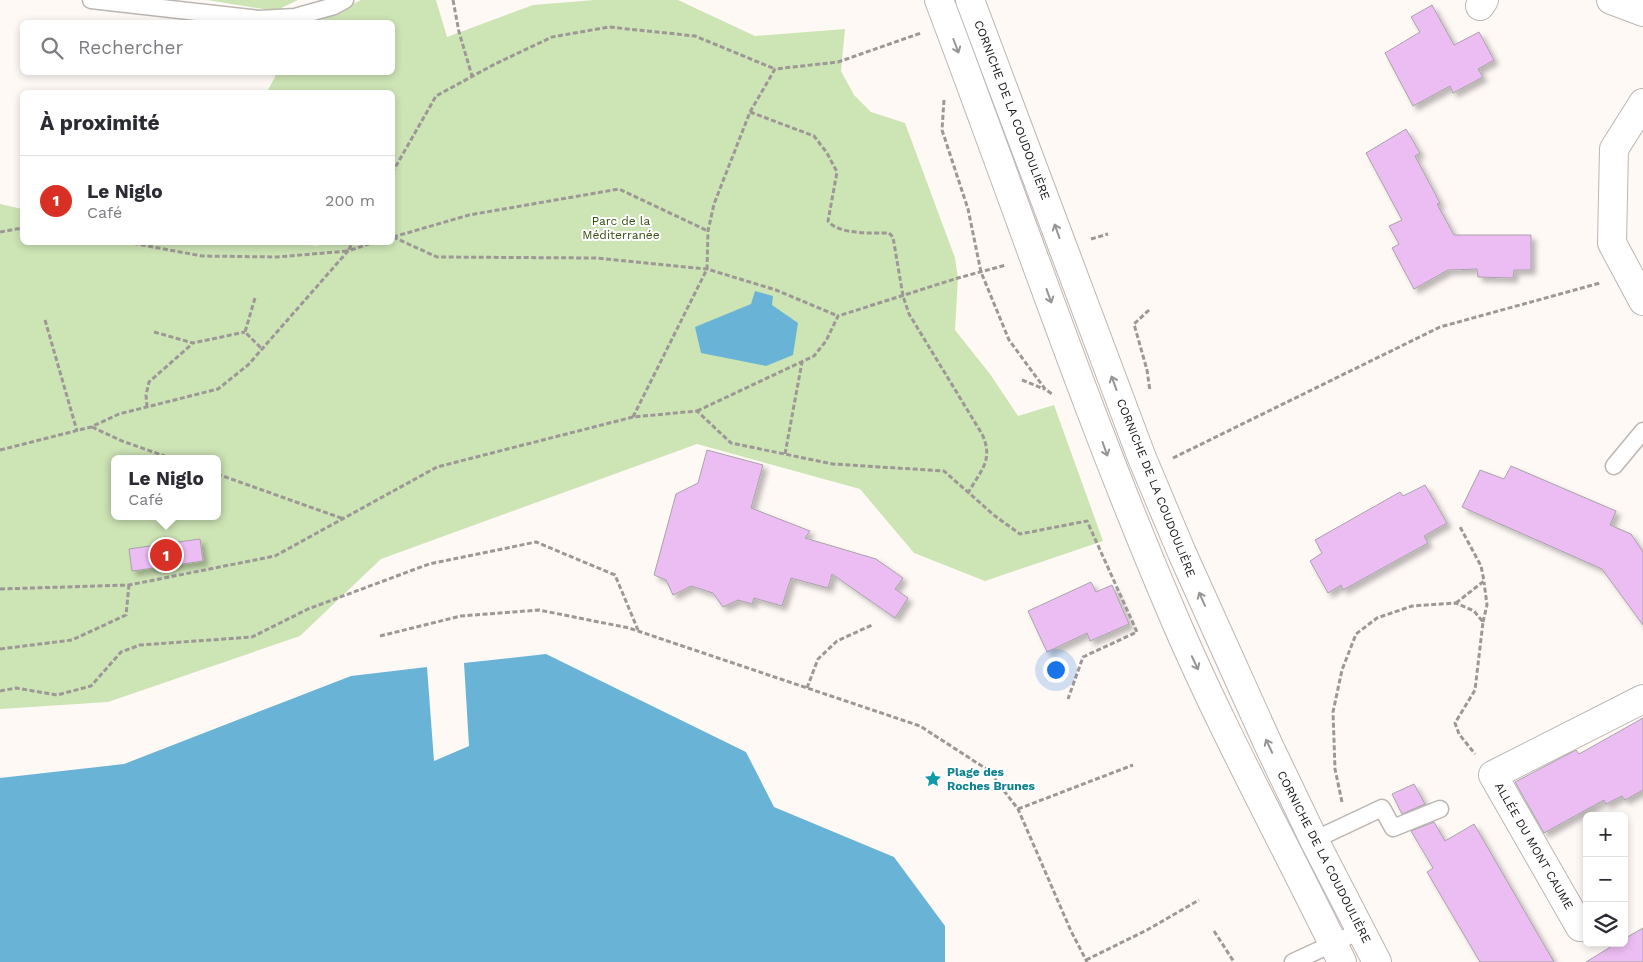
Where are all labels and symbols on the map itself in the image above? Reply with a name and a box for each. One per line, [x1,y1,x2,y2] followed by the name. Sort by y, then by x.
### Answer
[971,18,1053,202] street label: CORNICHE DE LA COUDOULIÈRE
[952,37,961,53] one-way arrow
[582,214,660,242] park label: Parc de la Méditerranée
[1052,224,1062,239] one-way arrow
[1045,288,1054,304] one-way arrow
[1109,376,1118,391] one-way arrow
[1114,397,1198,580] street label: CORNICHE DE LA COUDOULIÈRE
[1101,441,1110,456] one-way arrow
[150,536,182,574] pin: 1
[1196,592,1206,607] one-way arrow
[1191,655,1200,670] one-way arrow
[1043,657,1069,683] your location
[1264,739,1274,754] one-way arrow
[947,765,1036,793] place label: Plage des Roches Brunes
[923,769,943,789] place icon: Plage des Roches Brunes
[1274,769,1374,946] street label: CORNICHE DE LA COUDOULIÈRE
[1492,780,1576,912] street label: ALLÉE DU MONT CAUME

